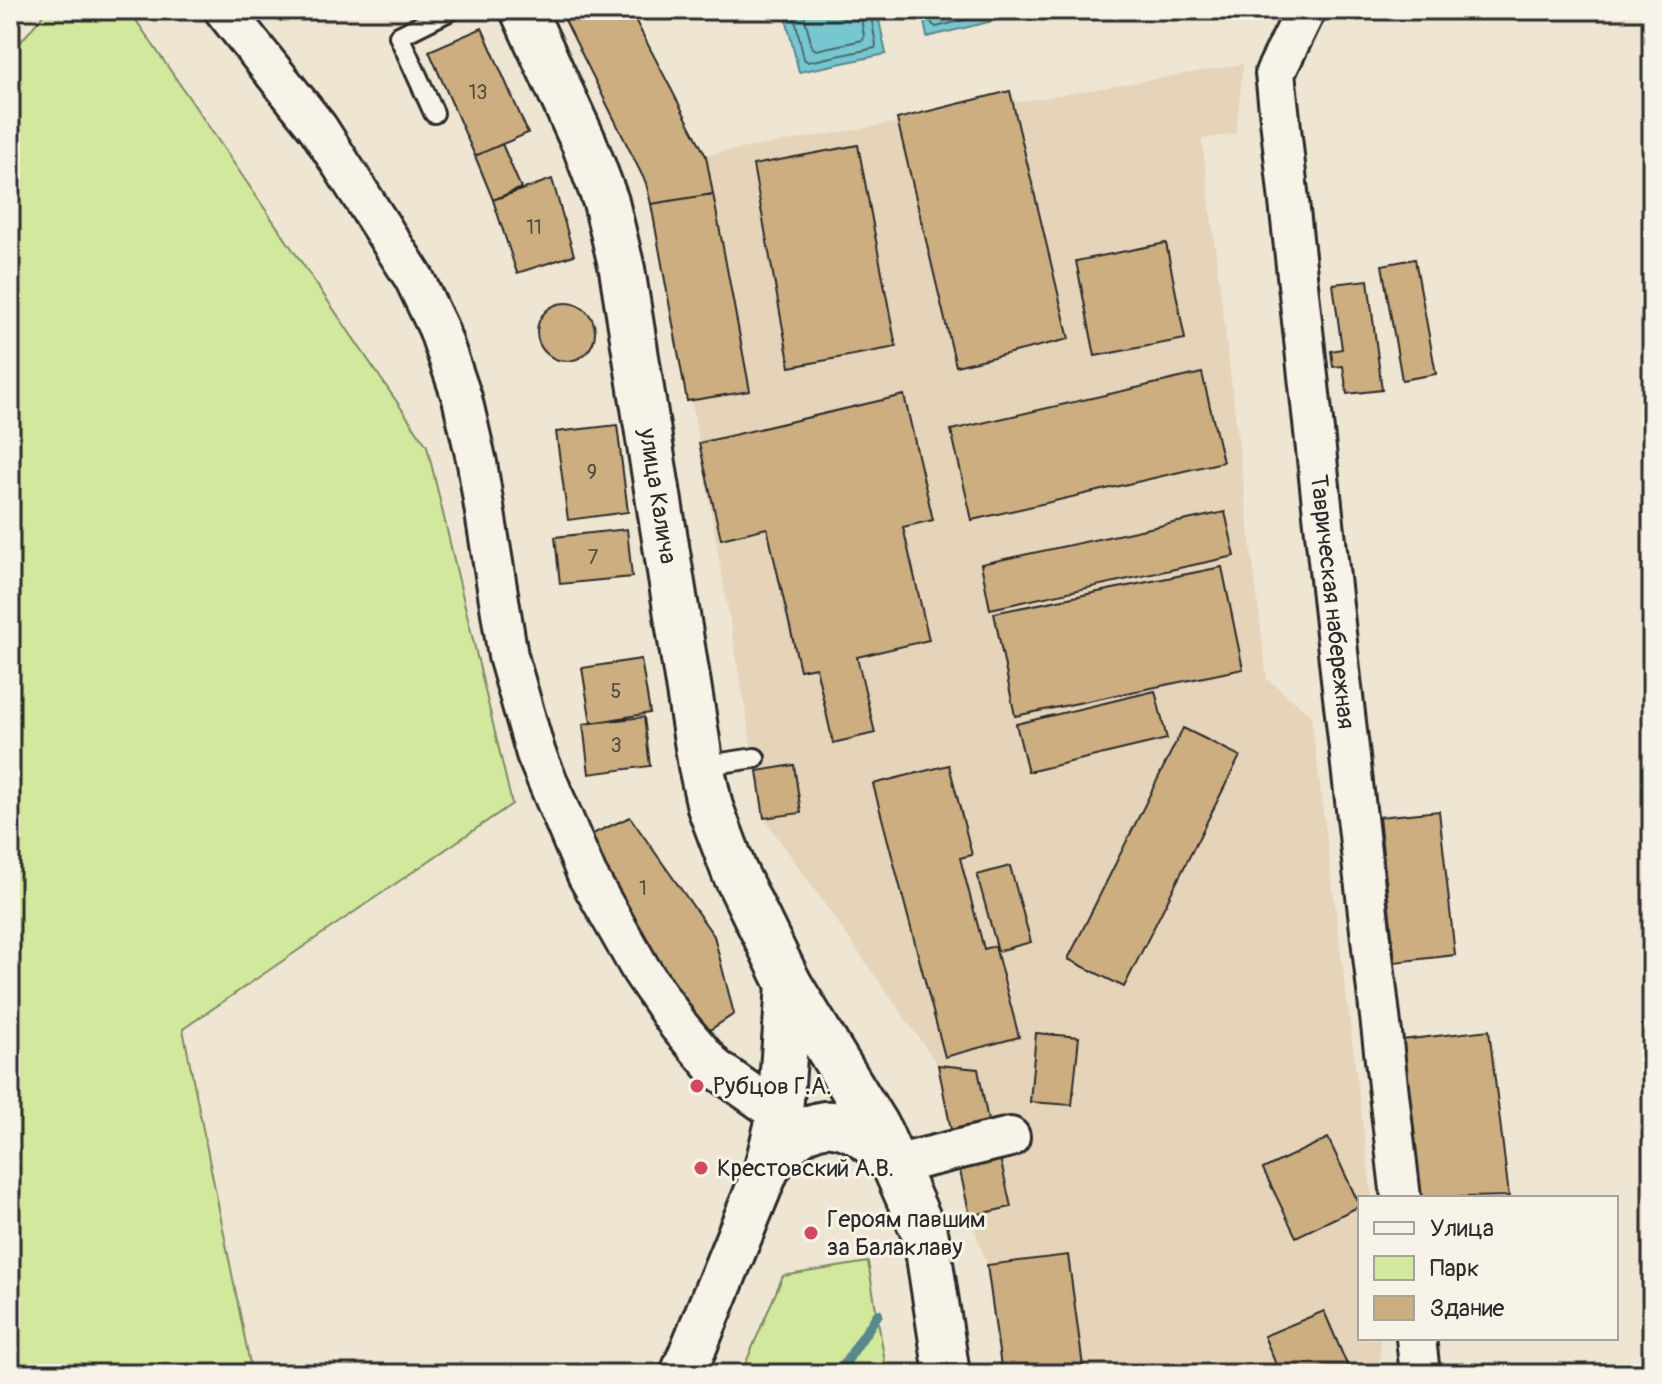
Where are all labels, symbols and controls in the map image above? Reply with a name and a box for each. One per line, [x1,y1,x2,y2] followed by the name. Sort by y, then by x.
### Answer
[469,80,487,105] house number: 13
[526,215,542,240] house number: 11
[633,425,683,566] street label: улица Калича
[587,460,597,485] house number: 9
[1304,473,1361,730] street label: Таврическая набережная
[588,545,599,570] house number: 7
[611,679,621,704] house number: 5
[610,733,622,758] house number: 3
[639,876,647,901] house number: 1
[713,1072,832,1101] place label: Рубцов Г.А.
[688,1077,706,1095] marker: Рубцов Г.А.
[717,1154,894,1183] place label: Крестовский А.В.
[692,1159,710,1177] marker: Крестовский А.В.
[1358,1196,1618,1340] legend
[827,1205,986,1262] place label: Героям павшим за Балаклаву
[1430,1214,1494,1243] text: Улица
[802,1224,820,1242] marker: Героям павшим за Балаклаву
[1430,1254,1479,1283] text: Парк
[1430,1294,1505,1323] text: Здание

